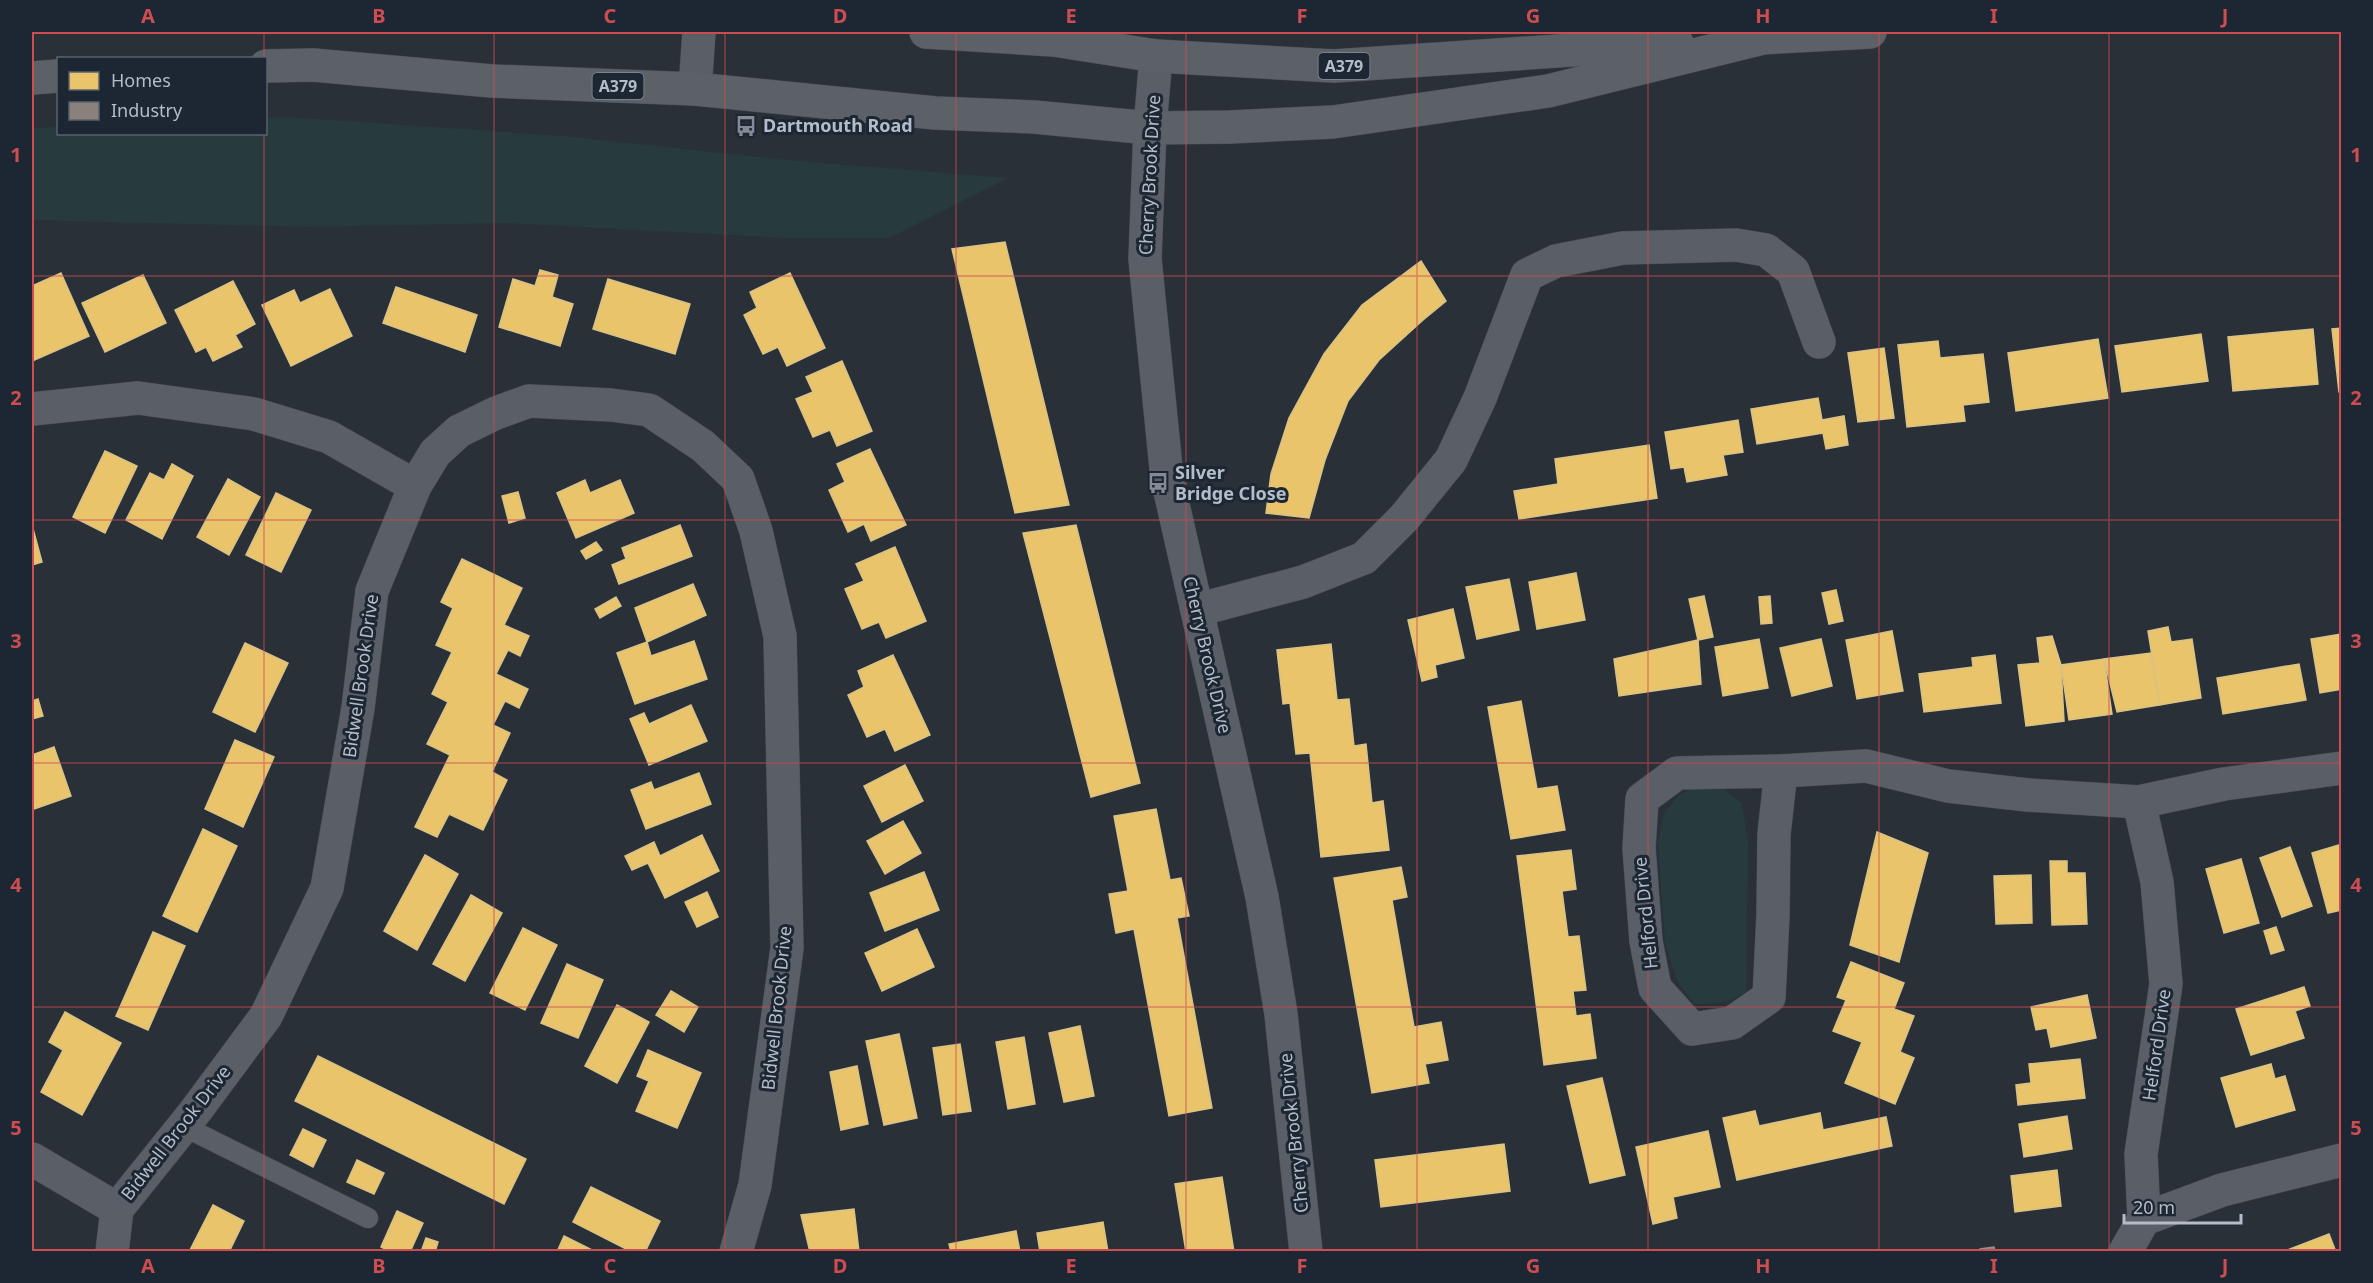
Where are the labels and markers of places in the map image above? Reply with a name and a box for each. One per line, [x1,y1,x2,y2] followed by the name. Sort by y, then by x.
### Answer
[763,113,913,137] place label: Dartmouth Road
[734,114,758,138] bus stop icon: Dartmouth Road
[1175,460,1287,505] place label: Silver Bridge Close
[1146,471,1170,495] bus stop icon: Silver Bridge Close

